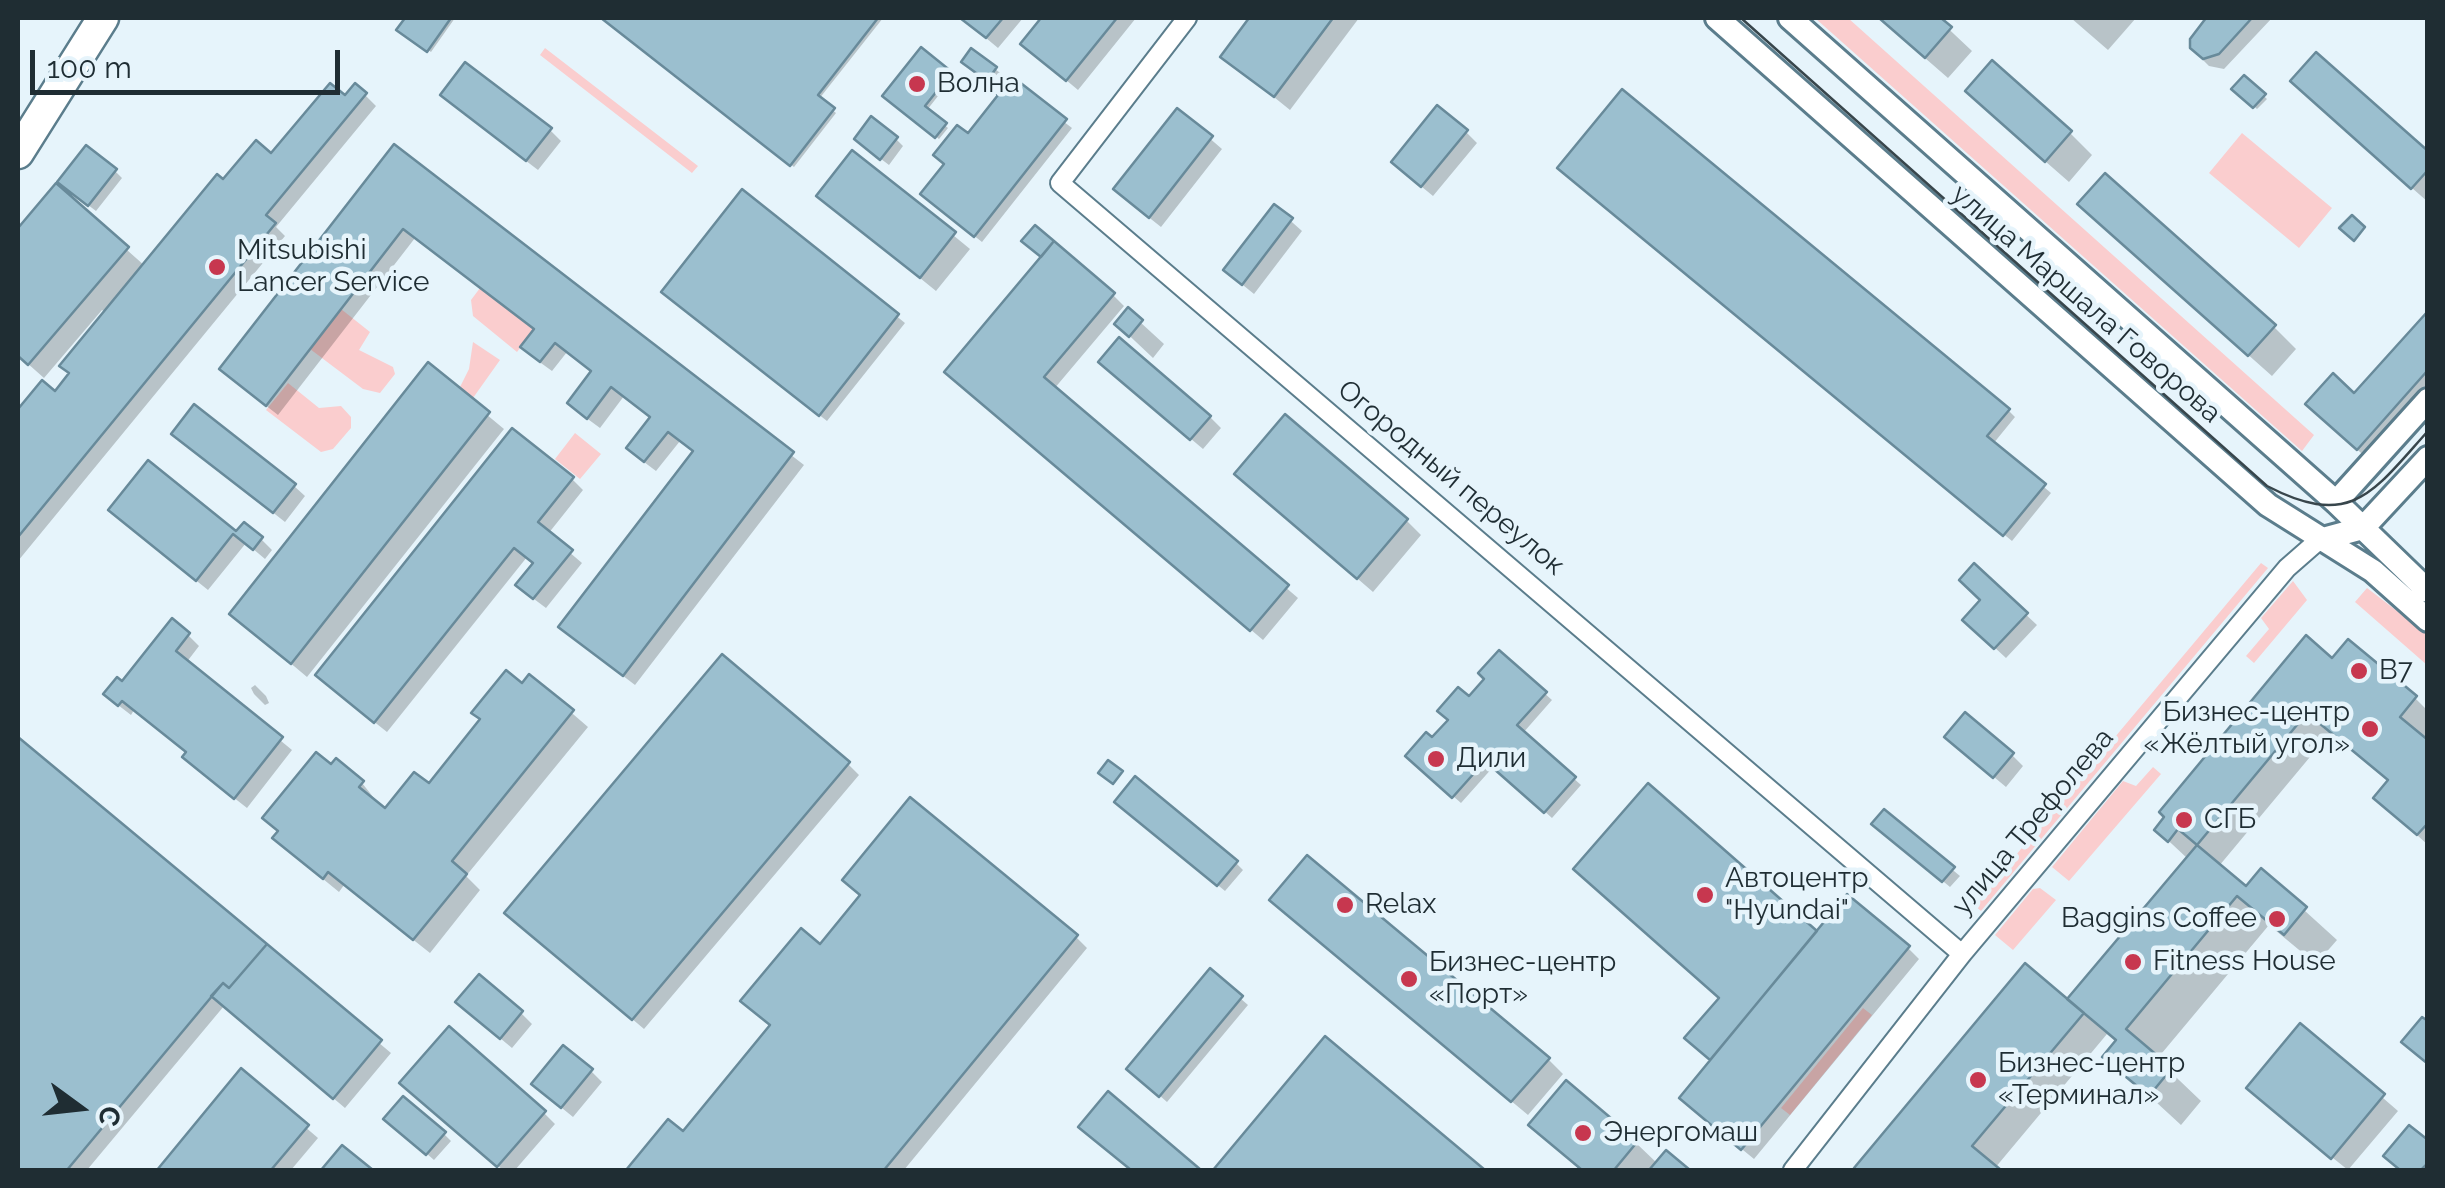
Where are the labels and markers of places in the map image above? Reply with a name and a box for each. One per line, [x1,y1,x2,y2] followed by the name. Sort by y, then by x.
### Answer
[937,67,1020,101] place label: Волна
[906,73,928,95] marker: Волна
[237,234,429,300] place label: Mitsubishi Lancer Service
[206,256,228,278] marker: Mitsubishi Lancer Service
[2379,654,2413,688] place label: В7
[2348,660,2370,682] marker: В7
[2144,696,2350,762] place label: Бизнес-центр «Жёлтый угол»
[2359,718,2381,740] marker: Бизнес-центр «Жёлтый угол»
[1456,742,1526,776] place label: Дили
[1425,748,1447,770] marker: Дили
[2204,803,2256,837] place label: СГБ
[2173,809,2195,831] marker: СГБ
[1725,862,1868,928] place label: Автоцентр "Hyundai"
[1694,884,1716,906] marker: Автоцентр "Hyundai"
[1365,888,1436,922] place label: Relax
[1334,894,1356,916] marker: Relax
[2061,902,2257,936] place label: Baggins Coffee
[2266,908,2288,930] marker: Baggins Coffee
[2153,945,2336,979] place label: Fitness House
[1429,946,1616,1012] place label: Бизнес-центр «Порт»
[2122,951,2144,973] marker: Fitness House
[1398,968,1420,990] marker: Бизнес-центр «Порт»
[1998,1047,2185,1113] place label: Бизнес-центр «Терминал»
[1967,1069,1989,1091] marker: Бизнес-центр «Терминал»
[1603,1116,1758,1150] place label: Энергомаш
[1572,1122,1594,1144] marker: Энергомаш

